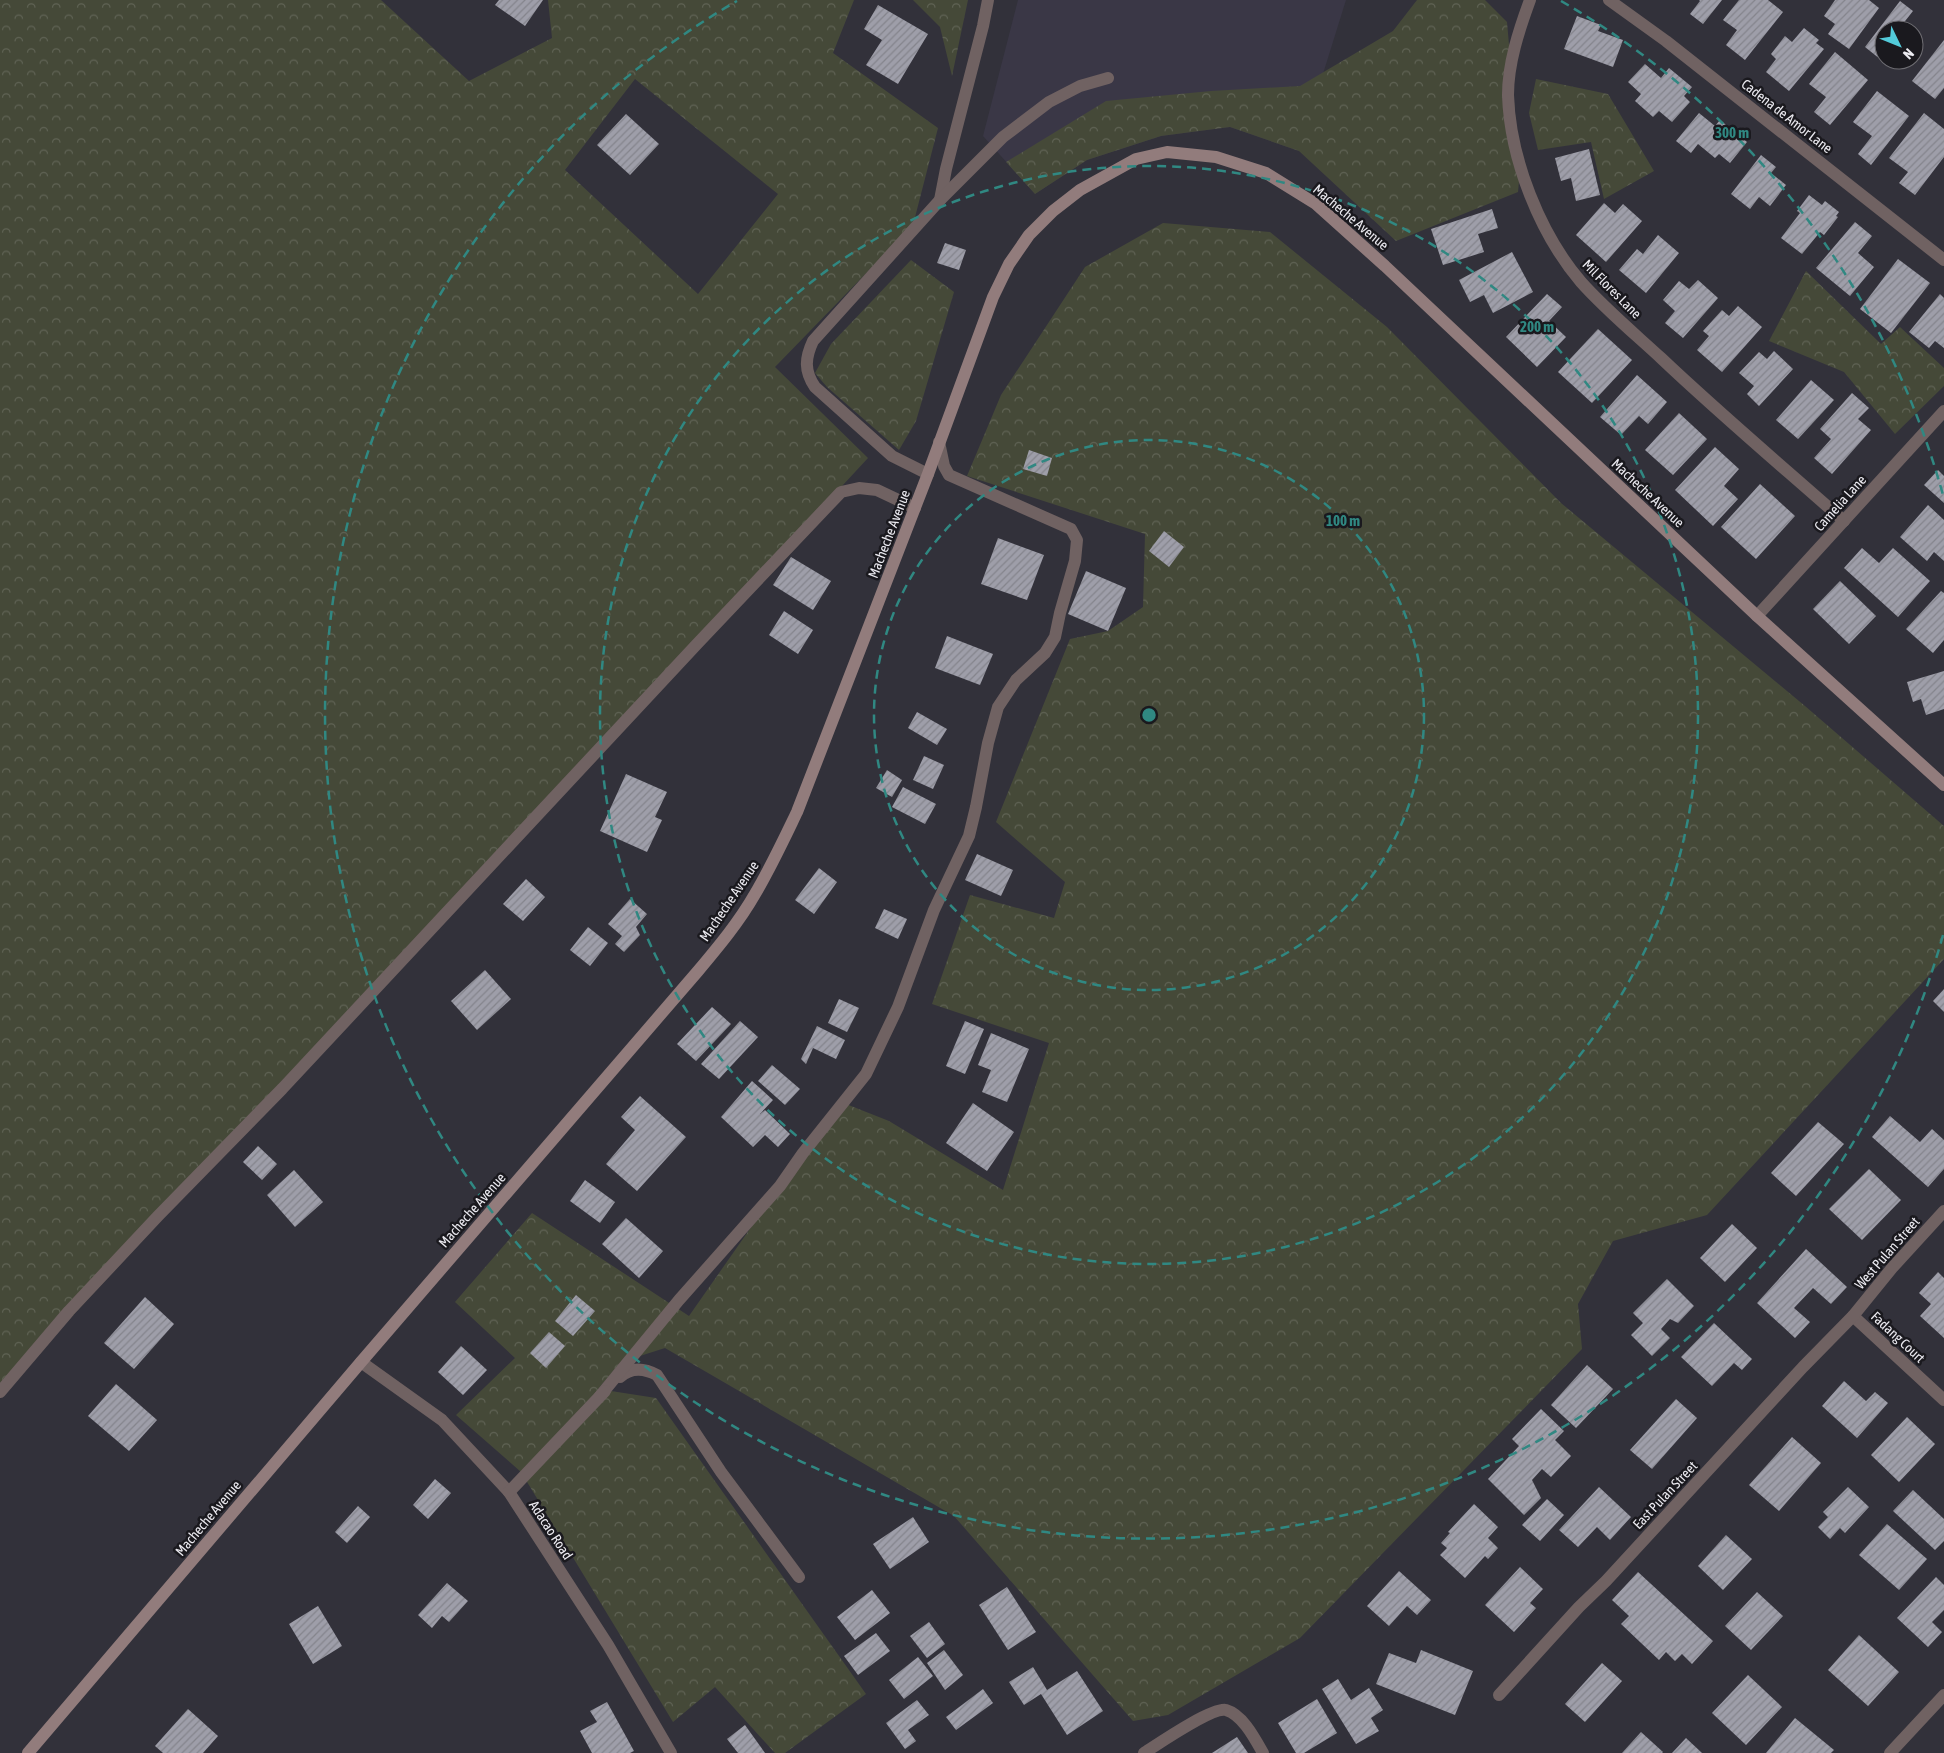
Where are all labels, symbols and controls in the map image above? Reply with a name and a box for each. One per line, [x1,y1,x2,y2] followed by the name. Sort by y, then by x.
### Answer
[1874,20,1924,70] north arrow
[1900,45,1917,62] text: N
[1739,76,1835,156] street label: Cadena de Amor Lane
[1715,124,1749,141] text: 300 m
[1310,181,1392,253] street label: Macheche Avenue
[1579,256,1645,322] street label: Mil Flores Lane
[1520,318,1554,335] text: 200 m
[1608,455,1688,531] street label: Macheche Avenue
[1811,472,1869,534] street label: Camelia Lane
[865,488,913,580] street label: Macheche Avenue
[1326,512,1360,529] text: 100 m
[1140,706,1158,724] centre of rings
[696,858,762,944] street label: Macheche Avenue
[435,1170,509,1250] street label: Macheche Avenue
[1851,1214,1923,1292] street label: West Pulan Street
[1868,1308,1928,1366] street label: Fadang Court
[1630,1458,1700,1532] street label: East Pulan Street
[172,1477,244,1559] street label: Macheche Avenue
[526,1498,576,1562] street label: Adacao Road

